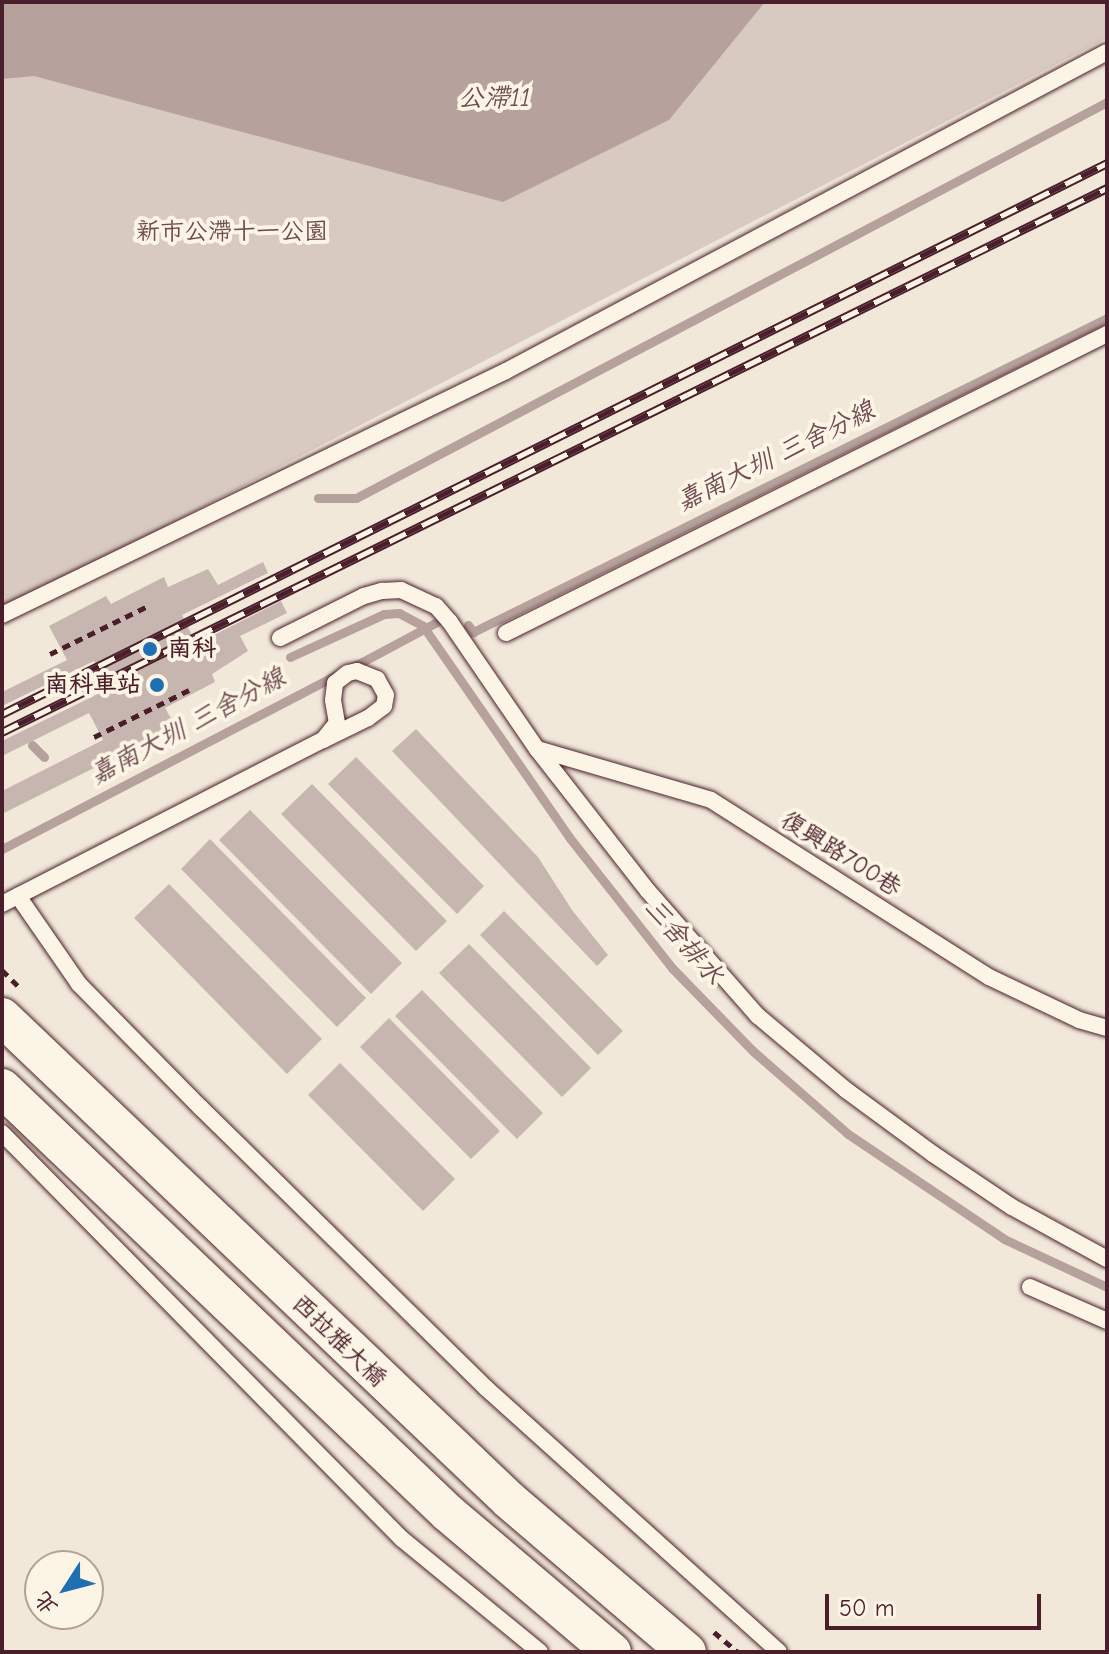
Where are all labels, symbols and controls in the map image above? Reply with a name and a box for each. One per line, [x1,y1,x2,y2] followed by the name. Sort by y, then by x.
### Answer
[458,83,530,115] water label: 公滯11
[136,218,328,246] park label: 新市公滯十一公園
[672,395,880,519] water label: 嘉南大圳 三舍分線
[168,635,216,663] place label: 南科
[139,638,161,660] marker: 南科
[85,662,291,792] water label: 嘉南大圳 三舍分線
[45,671,141,699] place label: 南科車站
[148,676,166,694] marker: 南科車站
[775,806,907,902] street label: 復興路700巷
[637,893,729,991] water label: 三舍排水
[286,1289,392,1393] street label: 西拉雅大橋
[24,1550,104,1630] north arrow
[829,1578,1045,1628] scale bar
[29,1586,63,1619] text: 北
[839,1594,895,1622] text: 50 m

